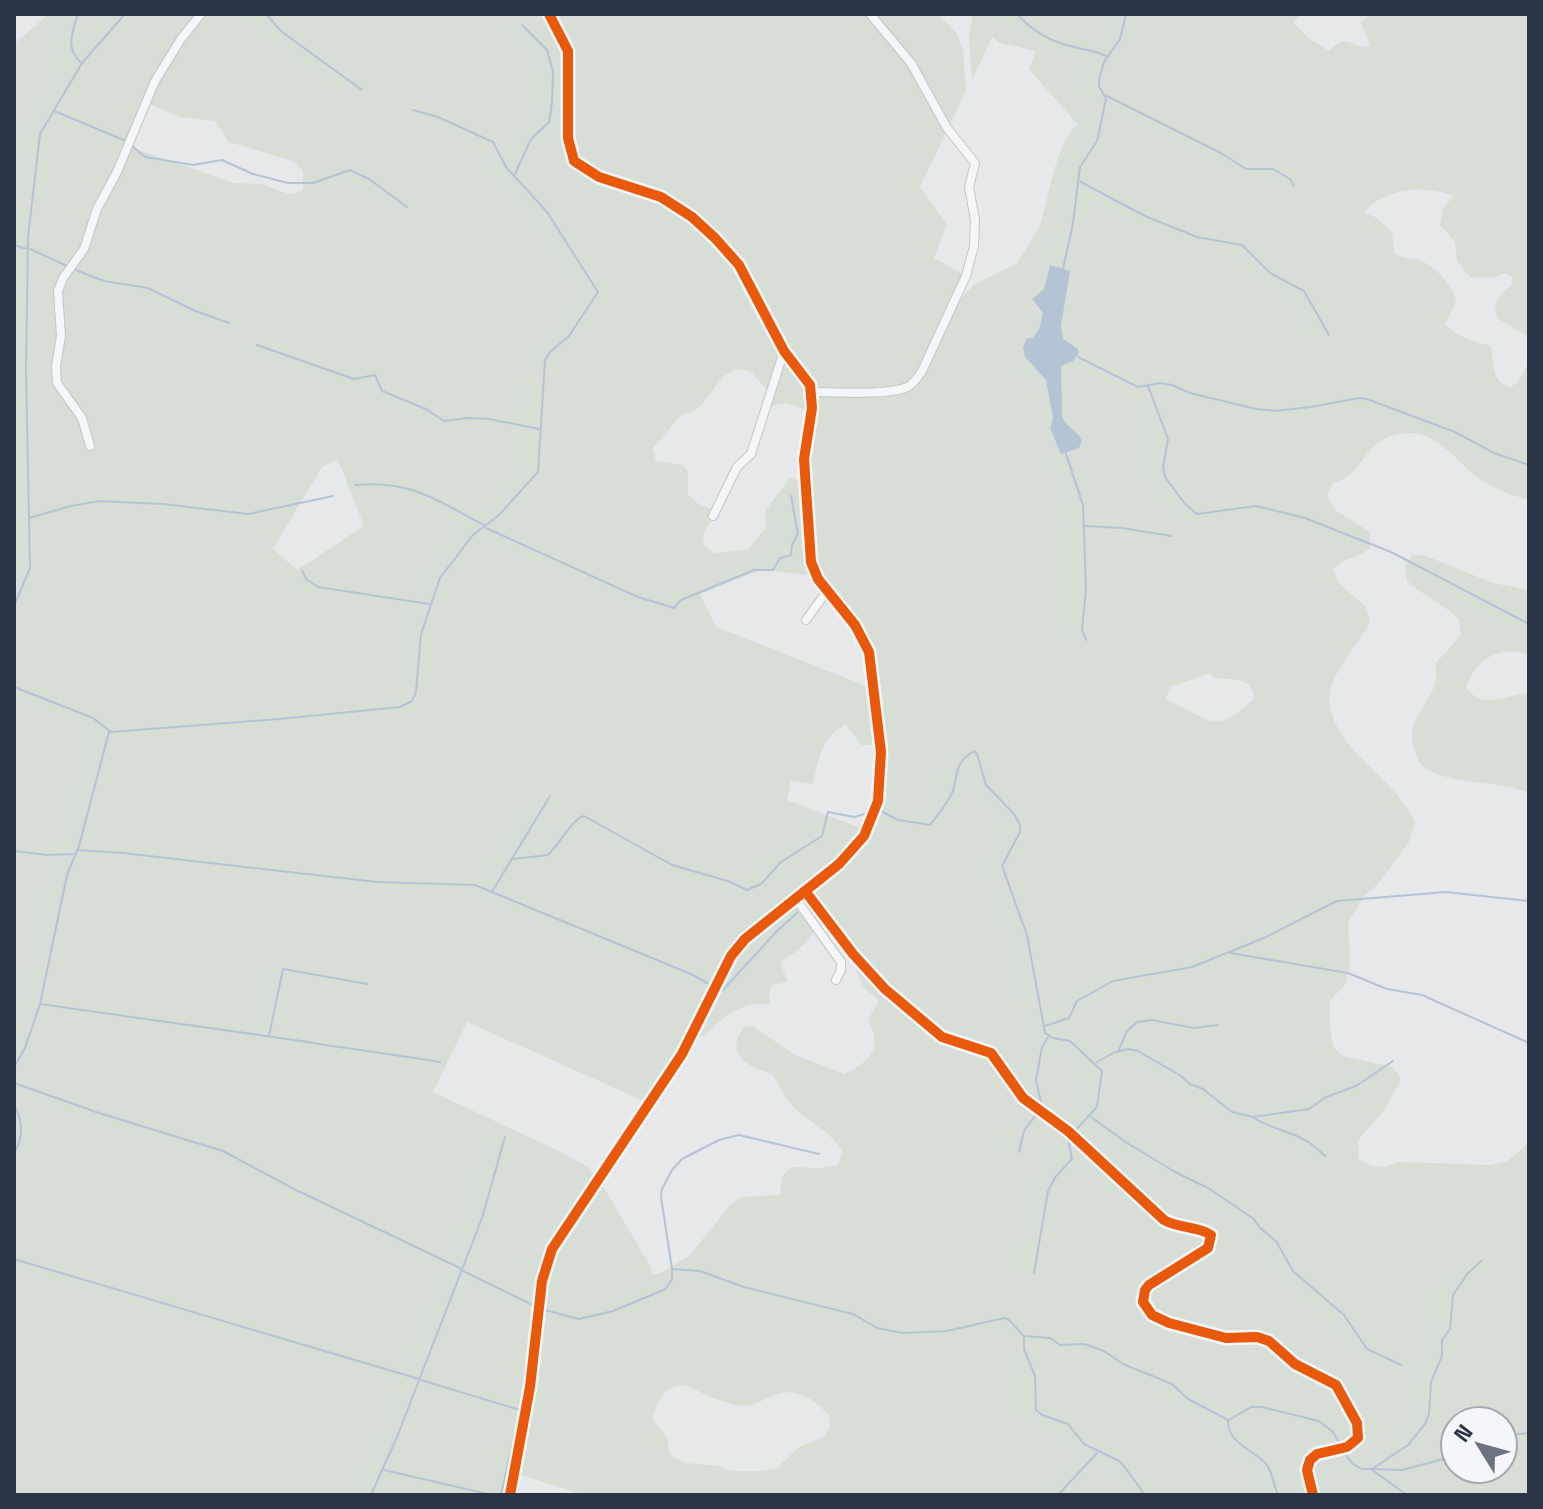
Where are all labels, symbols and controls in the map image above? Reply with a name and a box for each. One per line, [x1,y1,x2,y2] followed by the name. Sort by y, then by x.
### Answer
[1439,1405,1519,1485] north arrow
[1447,1419,1479,1447] text: N

